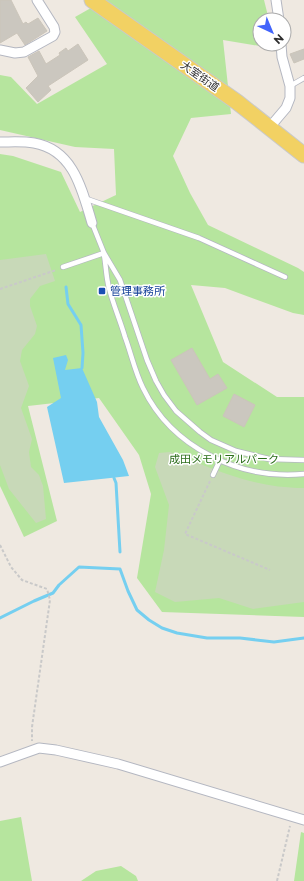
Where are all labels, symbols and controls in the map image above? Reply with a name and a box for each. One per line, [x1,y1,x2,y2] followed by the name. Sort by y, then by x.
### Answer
[252,12,292,52] north arrow
[271,31,287,47] text: N
[178,58,222,94] street label: 大室街道
[110,284,166,298] place label: 管理事務所
[97,286,107,296] marker: 管理事務所
[169,452,279,466] park label: 成田メモリアルパーク

